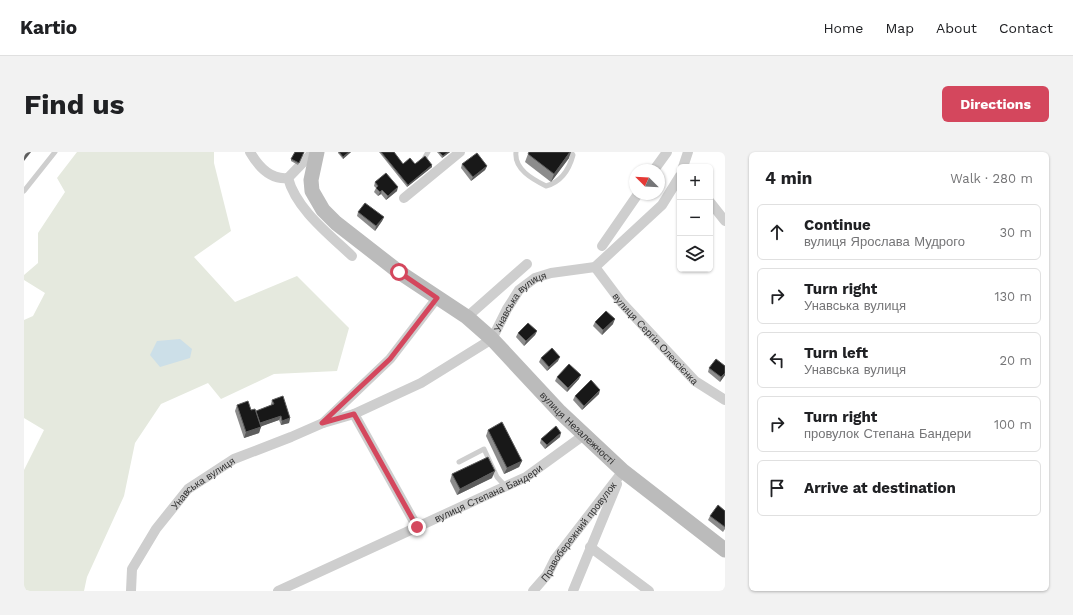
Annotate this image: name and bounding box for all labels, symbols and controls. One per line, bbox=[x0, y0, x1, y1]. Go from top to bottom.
text: Kartio bbox=[20, 16, 77, 39]
text: Home bbox=[823, 20, 863, 36]
text: Map bbox=[885, 20, 914, 36]
text: About bbox=[936, 20, 977, 36]
text: Contact bbox=[999, 20, 1053, 36]
button: Directions bbox=[942, 86, 1049, 122]
text: Find us bbox=[24, 88, 124, 121]
north arrow bbox=[629, 164, 665, 200]
map controls bbox=[677, 164, 713, 272]
button: + bbox=[677, 164, 713, 200]
text: 4 min bbox=[765, 168, 812, 188]
text: Walk · 280 m bbox=[950, 171, 1033, 186]
button: − bbox=[677, 200, 713, 236]
text: Continue bbox=[804, 216, 871, 234]
icon: ahead bbox=[766, 221, 788, 243]
text: 30 m bbox=[1000, 225, 1032, 240]
text: вулиця Ярослава Мудрого bbox=[804, 234, 965, 249]
button: layers bbox=[677, 236, 713, 272]
route start bbox=[390, 263, 408, 281]
street label: Унавська вулиця bbox=[492, 270, 548, 334]
text: Turn right bbox=[804, 280, 877, 298]
icon: right bbox=[766, 285, 788, 307]
text: 130 m bbox=[994, 289, 1032, 304]
street label: вулиця Сергія Олексієнка bbox=[610, 291, 701, 387]
text: Унавська вулиця bbox=[804, 298, 906, 313]
text: Turn left bbox=[804, 344, 868, 362]
icon: left bbox=[766, 349, 788, 371]
text: 20 m bbox=[1000, 353, 1032, 368]
text: Унавська вулиця bbox=[804, 362, 906, 377]
street label: вулиця Незалежності bbox=[538, 389, 617, 467]
text: Turn right bbox=[804, 408, 877, 426]
icon: right bbox=[766, 413, 788, 435]
text: 100 m bbox=[994, 417, 1032, 432]
text: провулок Степана Бандери bbox=[804, 426, 971, 441]
street label: Унавська вулиця bbox=[169, 455, 237, 512]
street label: вулиця Степана Бандери bbox=[433, 462, 544, 524]
icon: arrive bbox=[766, 477, 788, 499]
street label: Правобережний провулок bbox=[539, 479, 619, 584]
text: Arrive at destination bbox=[804, 479, 956, 497]
route end bbox=[408, 518, 426, 536]

